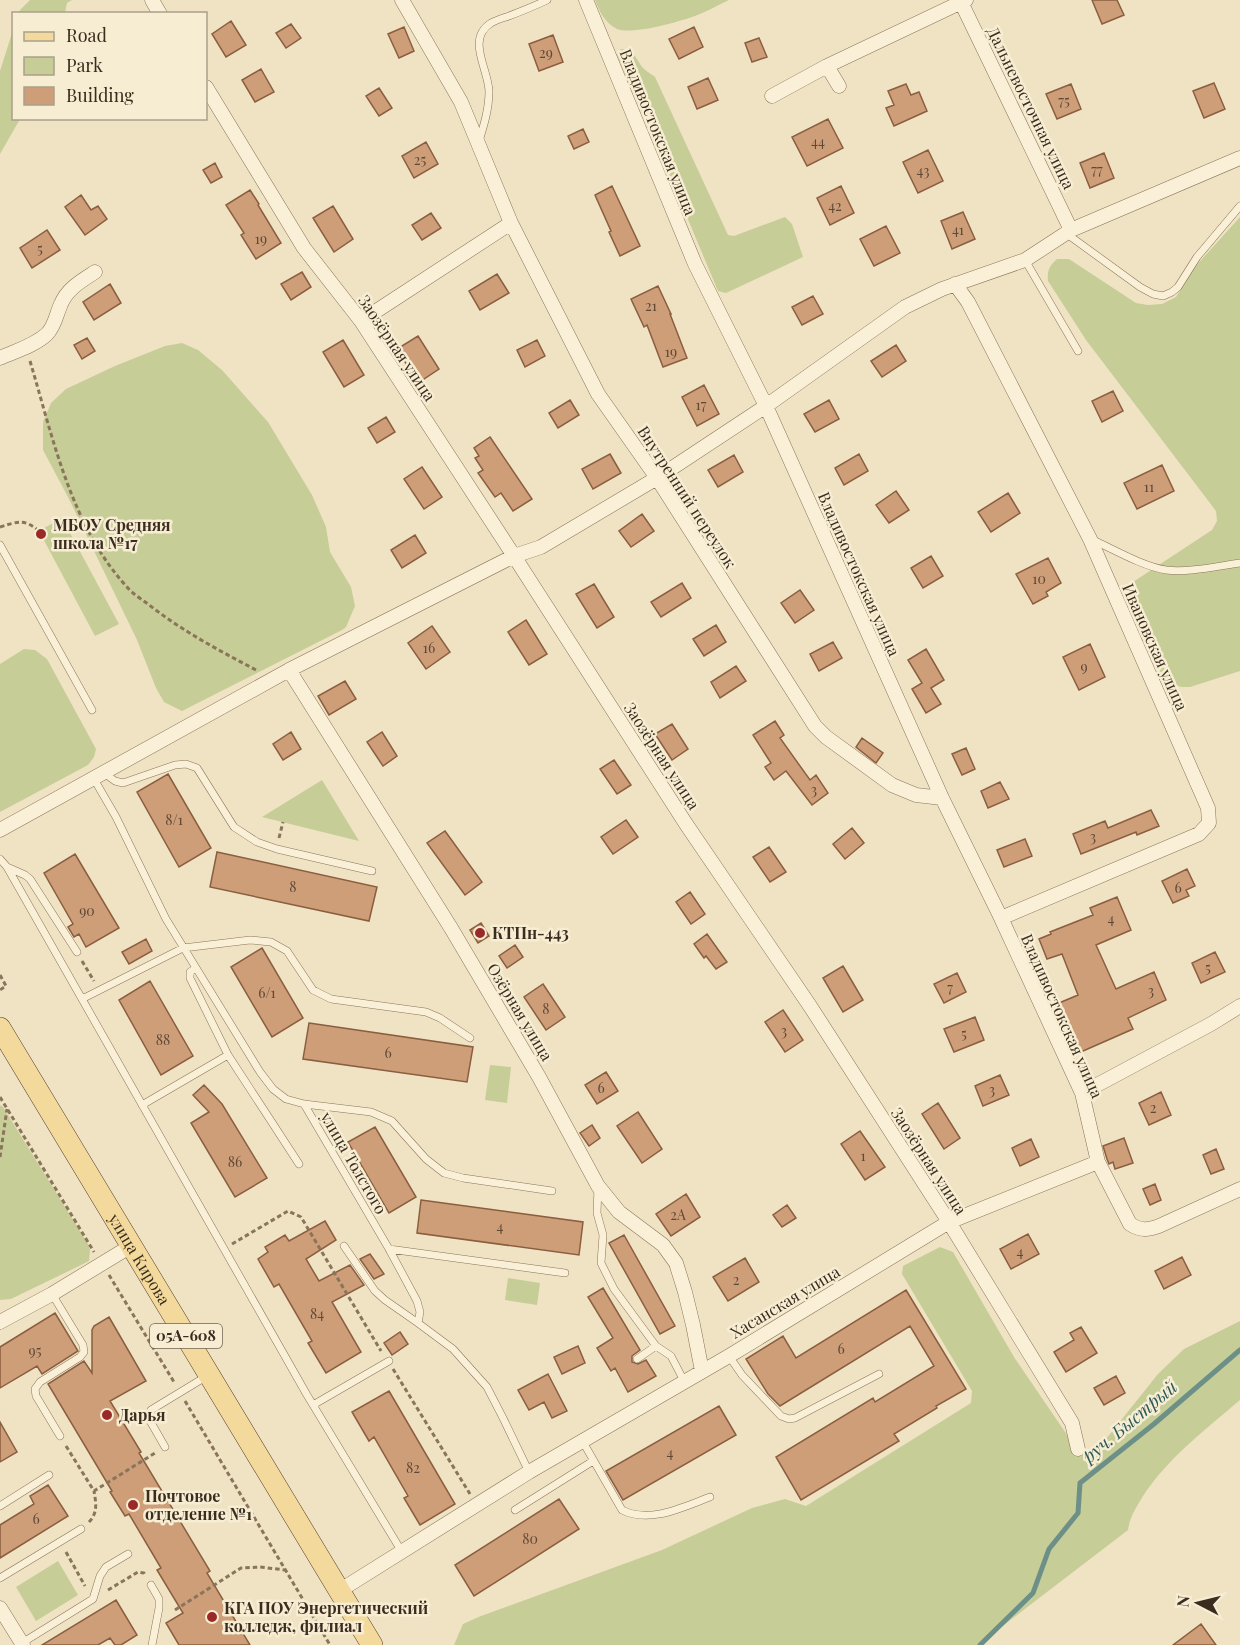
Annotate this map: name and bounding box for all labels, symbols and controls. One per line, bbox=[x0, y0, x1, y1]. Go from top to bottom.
legend bbox=[12, 12, 207, 120]
text: Road bbox=[66, 23, 107, 47]
street label: Дальневосточная улица bbox=[983, 23, 1080, 192]
house number: 29 bbox=[539, 43, 553, 62]
street label: Владивостокская улица bbox=[615, 46, 701, 218]
text: Park bbox=[66, 53, 103, 77]
text: Building bbox=[66, 83, 134, 107]
house number: 75 bbox=[1058, 91, 1070, 110]
house number: 44 bbox=[811, 132, 825, 151]
house number: 25 bbox=[414, 150, 426, 169]
house number: 77 bbox=[1091, 160, 1103, 179]
house number: 43 bbox=[917, 161, 929, 180]
house number: 42 bbox=[828, 196, 842, 215]
house number: 41 bbox=[952, 220, 964, 239]
house number: 19 bbox=[255, 229, 267, 248]
house number: 5 bbox=[37, 239, 43, 258]
street label: Заозёрная улица bbox=[354, 291, 441, 405]
house number: 21 bbox=[645, 296, 657, 315]
house number: 19 bbox=[665, 342, 677, 361]
house number: 17 bbox=[696, 395, 707, 414]
street label: Внутренний переулок bbox=[633, 421, 741, 572]
house number: 11 bbox=[1144, 477, 1154, 496]
street label: Владивостокская улица bbox=[814, 488, 905, 659]
place label: МБОУ Средняя школа №17 bbox=[53, 514, 171, 553]
marker: МБОУ Средняя школа №17 bbox=[34, 527, 48, 541]
house number: 10 bbox=[1032, 569, 1046, 588]
street label: Ивановская улица bbox=[1118, 580, 1193, 714]
house number: 16 bbox=[423, 638, 435, 657]
house number: 9 bbox=[1080, 657, 1088, 676]
street label: Заозёрная улица bbox=[620, 698, 705, 813]
house number: 3 bbox=[811, 780, 817, 799]
house number: 8/1 bbox=[165, 810, 183, 829]
house number: 3 bbox=[1090, 827, 1096, 846]
house number: 8 bbox=[289, 877, 297, 896]
house number: 6 bbox=[1174, 878, 1182, 897]
house number: 90 bbox=[79, 901, 95, 920]
house number: 4 bbox=[1108, 909, 1115, 928]
place label: КТПн-443 bbox=[492, 922, 569, 943]
marker: КТПн-443 bbox=[473, 926, 487, 940]
street label: Владивостокская улица bbox=[1017, 930, 1108, 1101]
house number: 5 bbox=[1205, 958, 1211, 977]
street label: Озёрная улица bbox=[483, 959, 558, 1064]
house number: 7 bbox=[947, 978, 953, 997]
house number: 3 bbox=[1148, 981, 1154, 1000]
house number: 6/1 bbox=[258, 983, 276, 1002]
house number: 8 bbox=[542, 999, 550, 1018]
house number: 3 bbox=[781, 1021, 787, 1040]
house number: 5 bbox=[961, 1024, 967, 1043]
house number: 88 bbox=[156, 1030, 170, 1049]
house number: 6 bbox=[384, 1043, 392, 1062]
house number: 6 bbox=[597, 1078, 605, 1097]
house number: 3 bbox=[989, 1080, 995, 1099]
house number: 2 bbox=[1150, 1098, 1157, 1117]
street label: Заозёрная улица bbox=[887, 1103, 972, 1218]
street label: улица Толстого bbox=[316, 1107, 392, 1218]
house number: 1 bbox=[860, 1146, 866, 1165]
house number: 86 bbox=[228, 1152, 242, 1171]
house number: 2А bbox=[670, 1205, 686, 1224]
street label: улица Кирова bbox=[104, 1209, 175, 1308]
house number: 4 bbox=[497, 1217, 504, 1236]
house number: 4 bbox=[1017, 1242, 1024, 1261]
street label: Хасанская улица bbox=[726, 1261, 843, 1343]
house number: 2 bbox=[733, 1270, 740, 1289]
house number: 84 bbox=[310, 1304, 324, 1323]
road number: 05А-608 bbox=[150, 1324, 222, 1348]
house number: 6 bbox=[837, 1339, 845, 1358]
house number: 95 bbox=[29, 1341, 42, 1360]
water label: руч. Быстрый bbox=[1075, 1374, 1182, 1469]
place label: Дарья bbox=[119, 1404, 165, 1425]
marker: Дарья bbox=[100, 1408, 114, 1422]
house number: 4 bbox=[667, 1443, 674, 1462]
house number: 82 bbox=[406, 1458, 420, 1477]
place label: Почтовое отделение №1 bbox=[145, 1485, 252, 1524]
marker: Почтовое отделение №1 bbox=[126, 1498, 140, 1512]
house number: 6 bbox=[32, 1509, 40, 1528]
house number: 80 bbox=[522, 1529, 538, 1548]
north arrow bbox=[1168, 1573, 1228, 1633]
text: N bbox=[1171, 1594, 1194, 1608]
place label: КГА ПОУ Энергетический колледж, филиал bbox=[224, 1597, 429, 1636]
marker: КГА ПОУ Энергетический колледж, филиал bbox=[205, 1610, 219, 1624]

